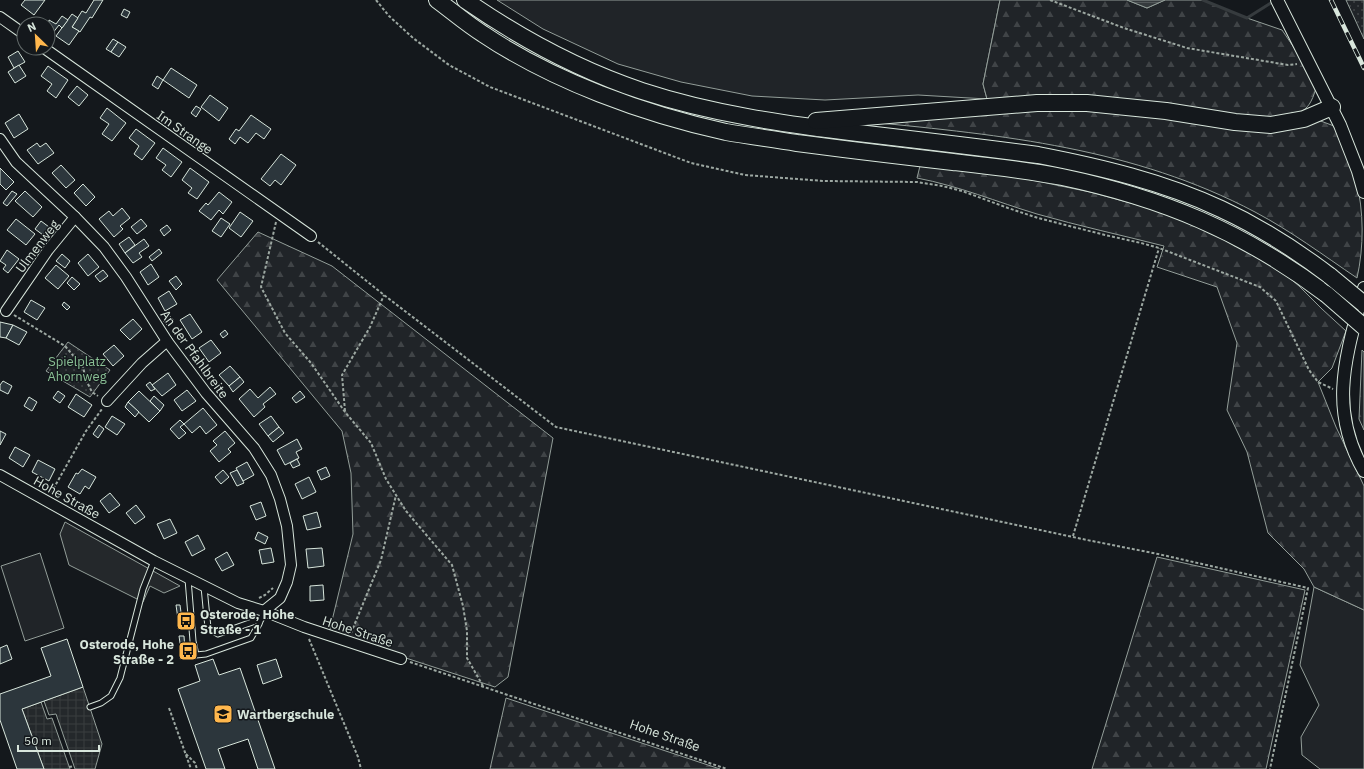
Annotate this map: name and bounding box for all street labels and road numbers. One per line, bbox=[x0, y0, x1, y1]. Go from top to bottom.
street label: Im Strange bbox=[153, 107, 216, 158]
street label: Ulmenweg bbox=[12, 216, 63, 276]
street label: An der Pfahlbreite bbox=[157, 307, 232, 402]
street label: Hohe Straße bbox=[31, 472, 103, 523]
street label: Hohe Straße bbox=[320, 612, 395, 651]
street label: Hohe Straße bbox=[627, 716, 702, 755]

